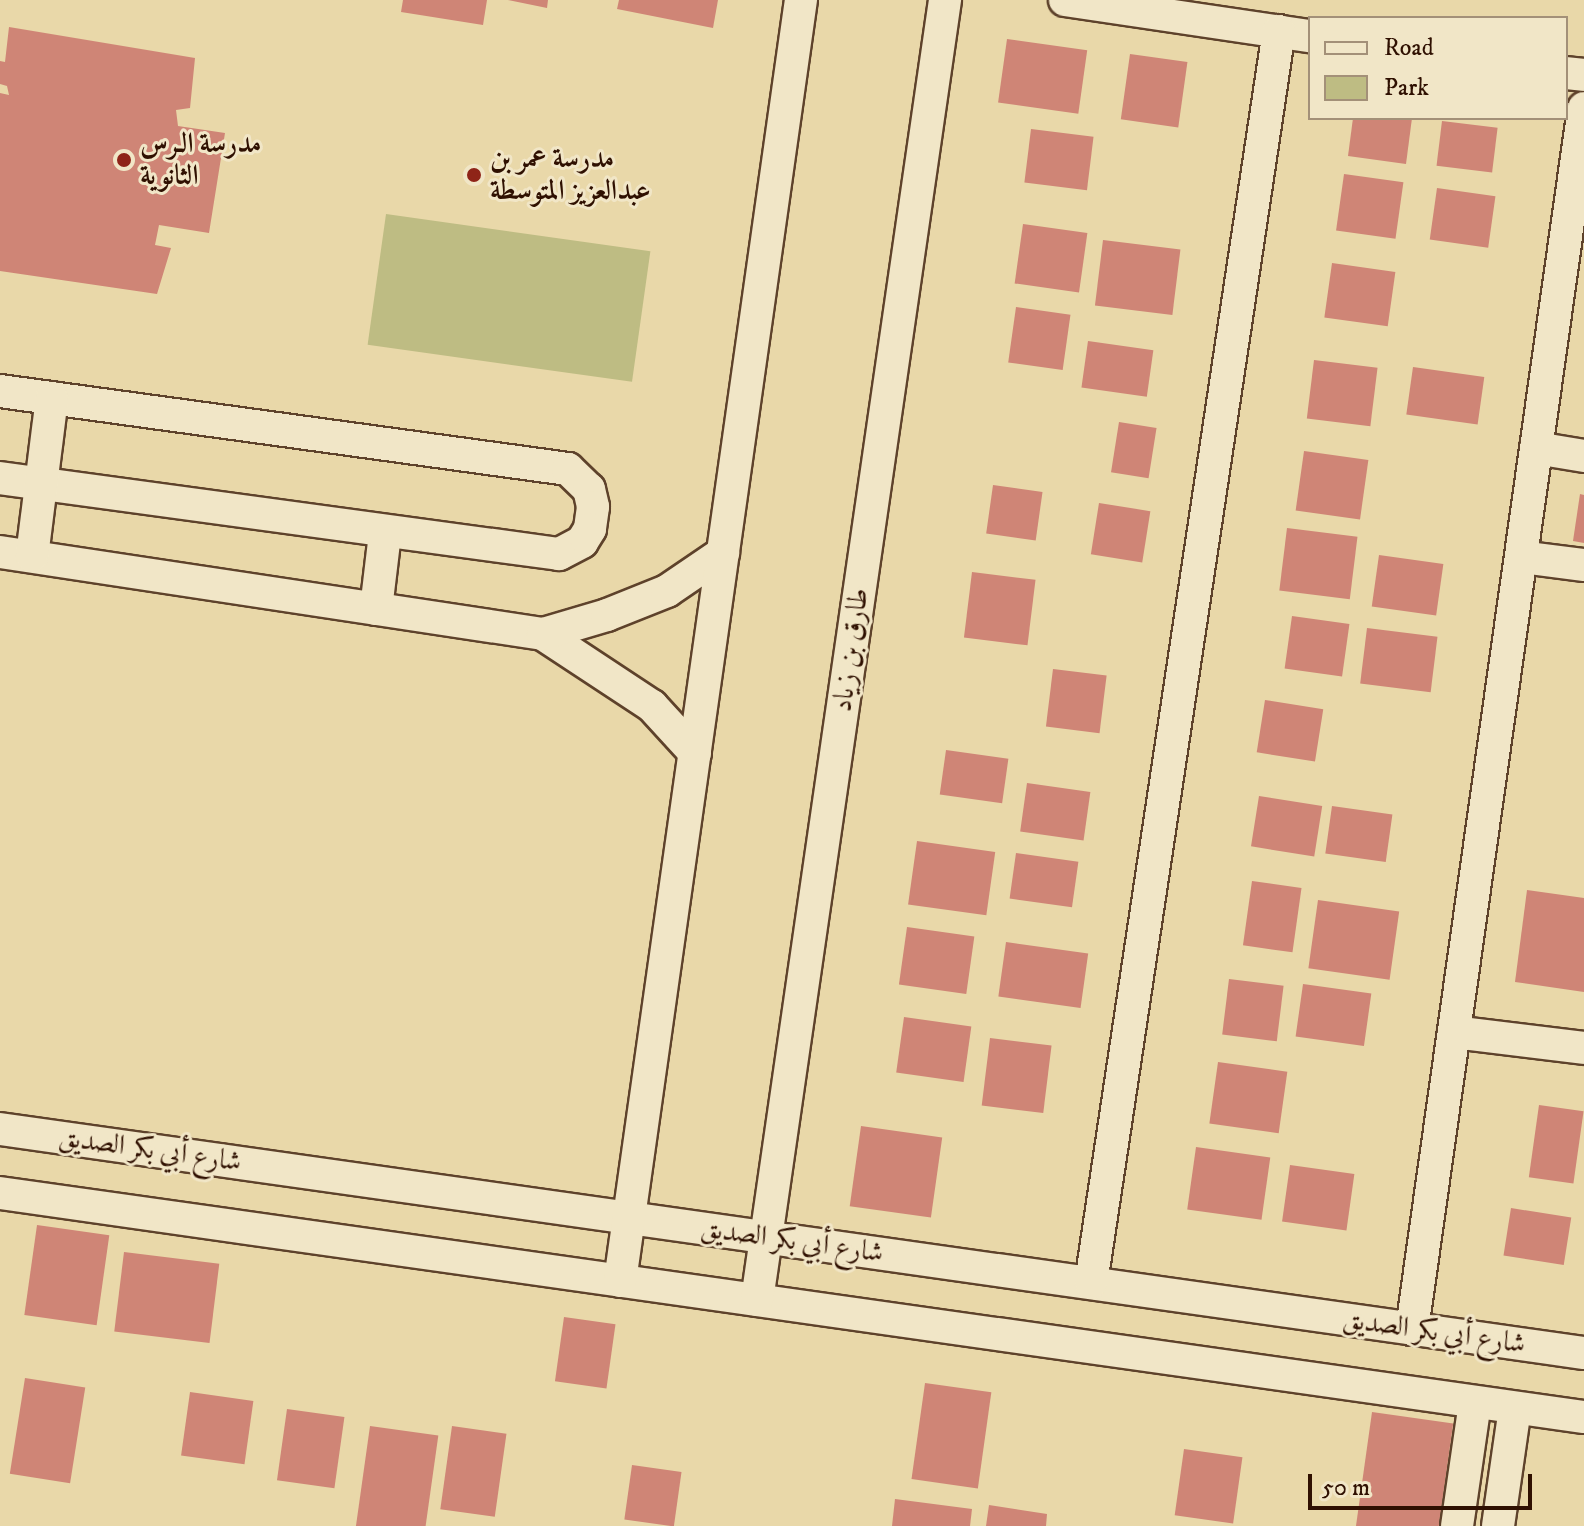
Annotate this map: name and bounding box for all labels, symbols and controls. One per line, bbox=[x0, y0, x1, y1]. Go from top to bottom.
legend bbox=[1308, 16, 1568, 120]
text: Road bbox=[1384, 33, 1434, 63]
text: Park bbox=[1384, 73, 1429, 103]
place label: مدرسة الـرس الثانوية bbox=[140, 127, 261, 193]
place label: مدرسة عمر بن عبدالعزيز المتوسطة bbox=[490, 142, 651, 208]
marker: مدرسة الـرس الثانوية bbox=[115, 151, 133, 169]
marker: مدرسة عمر بن عبدالعزيز المتوسطة bbox=[465, 166, 483, 184]
street label: طارق بن زياد bbox=[826, 586, 876, 714]
street label: شارع أبي بكر الصديق bbox=[56, 1121, 244, 1179]
street label: شارع أبي بكر الصديق bbox=[698, 1212, 886, 1270]
street label: شارع أبي بكر الصديق bbox=[1340, 1303, 1528, 1361]
scale bar bbox=[1312, 1458, 1536, 1508]
text: 50 m bbox=[1322, 1473, 1370, 1503]

